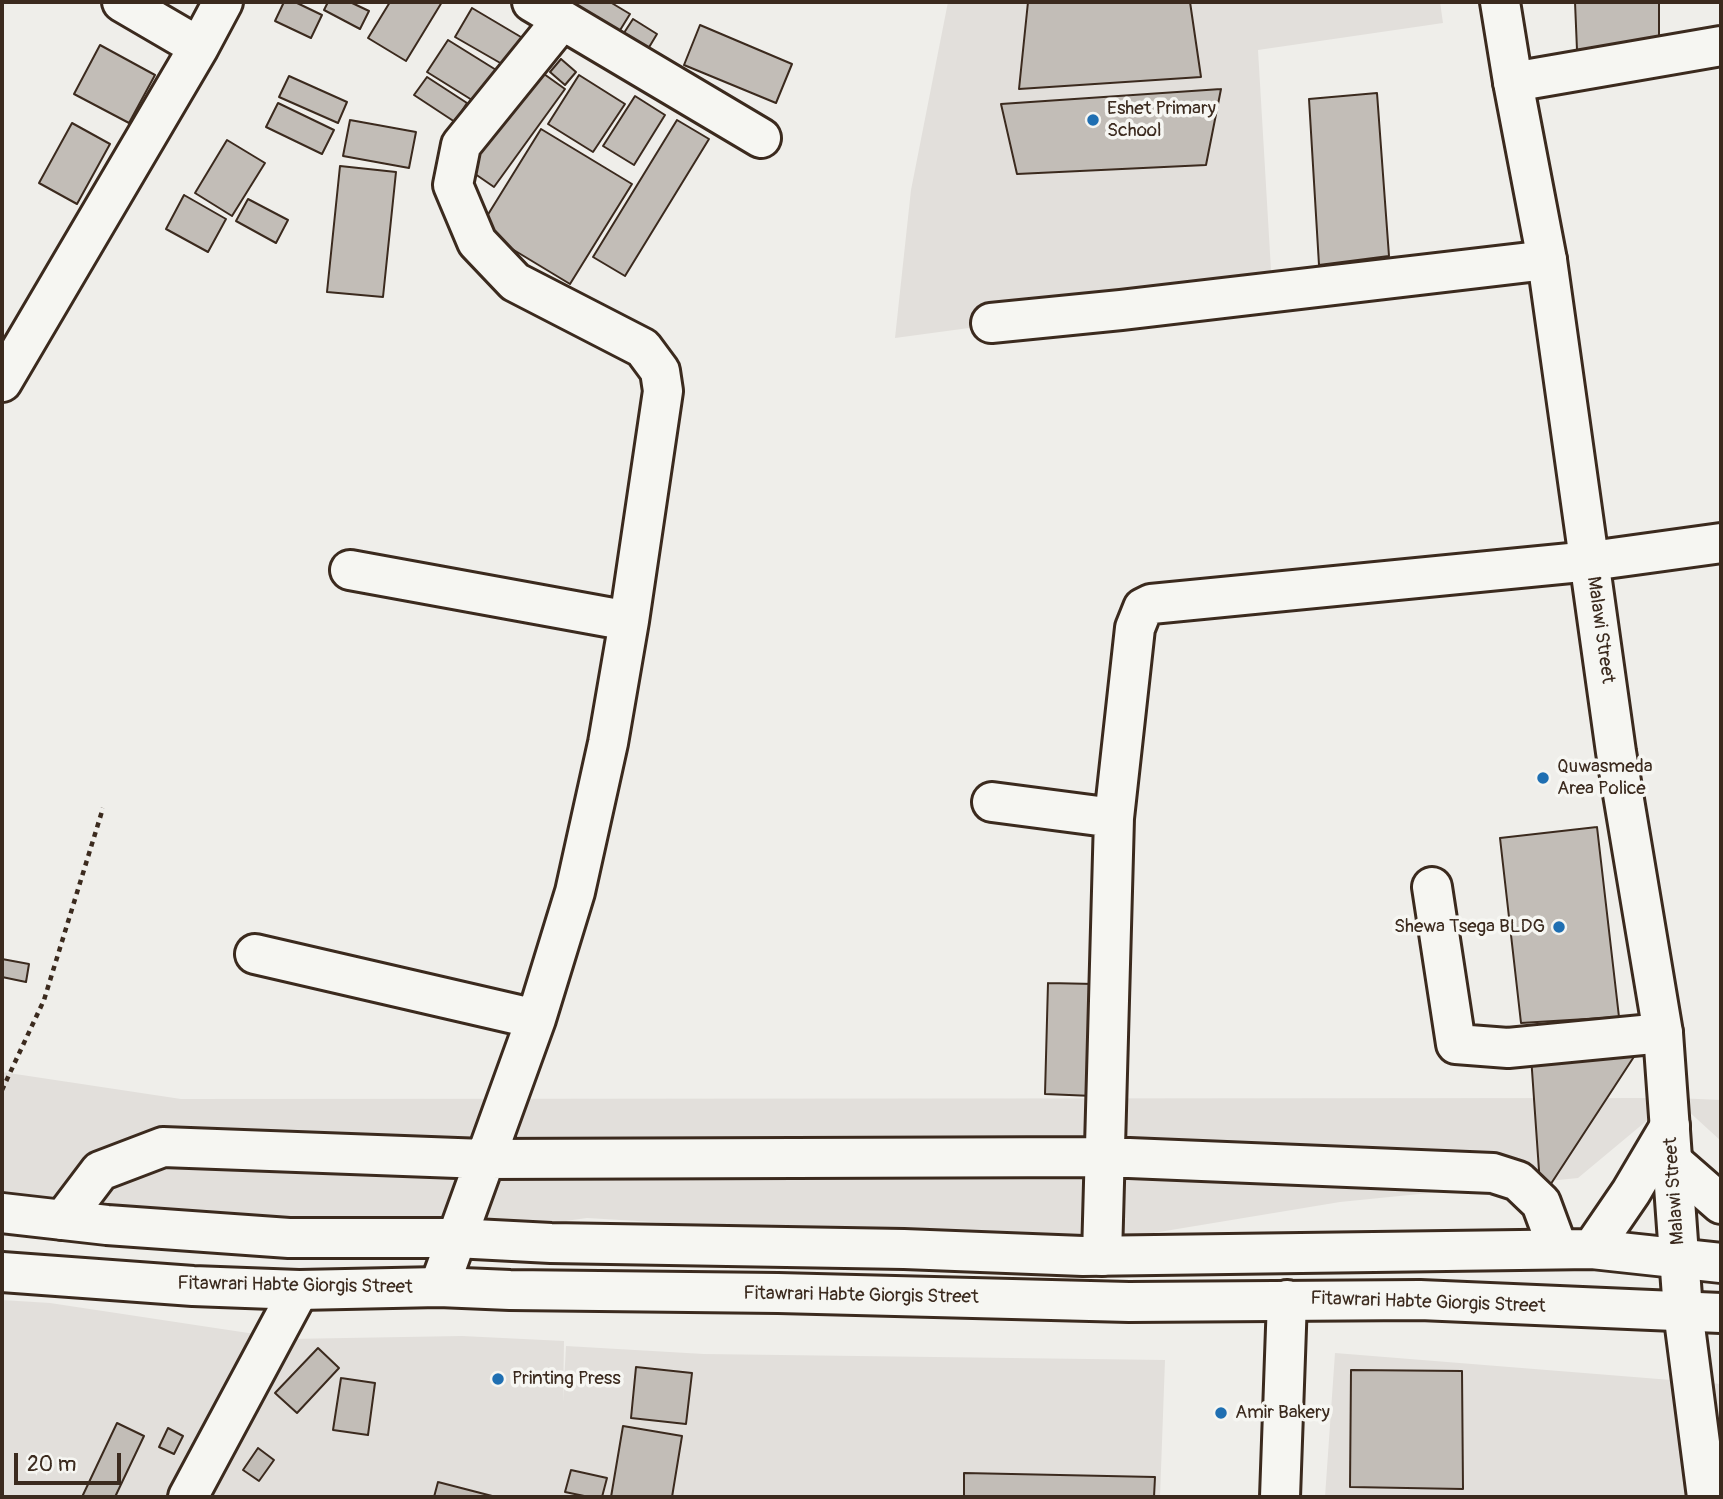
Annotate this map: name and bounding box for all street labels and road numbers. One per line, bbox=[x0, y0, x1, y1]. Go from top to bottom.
street label: Malawi Street bbox=[1581, 575, 1619, 685]
street label: Malawi Street bbox=[1660, 1136, 1690, 1246]
street label: Fitawrari Habte Giorgis Street bbox=[177, 1273, 413, 1299]
street label: Fitawrari Habte Giorgis Street bbox=[743, 1283, 979, 1309]
street label: Fitawrari Habte Giorgis Street bbox=[1310, 1287, 1546, 1319]

